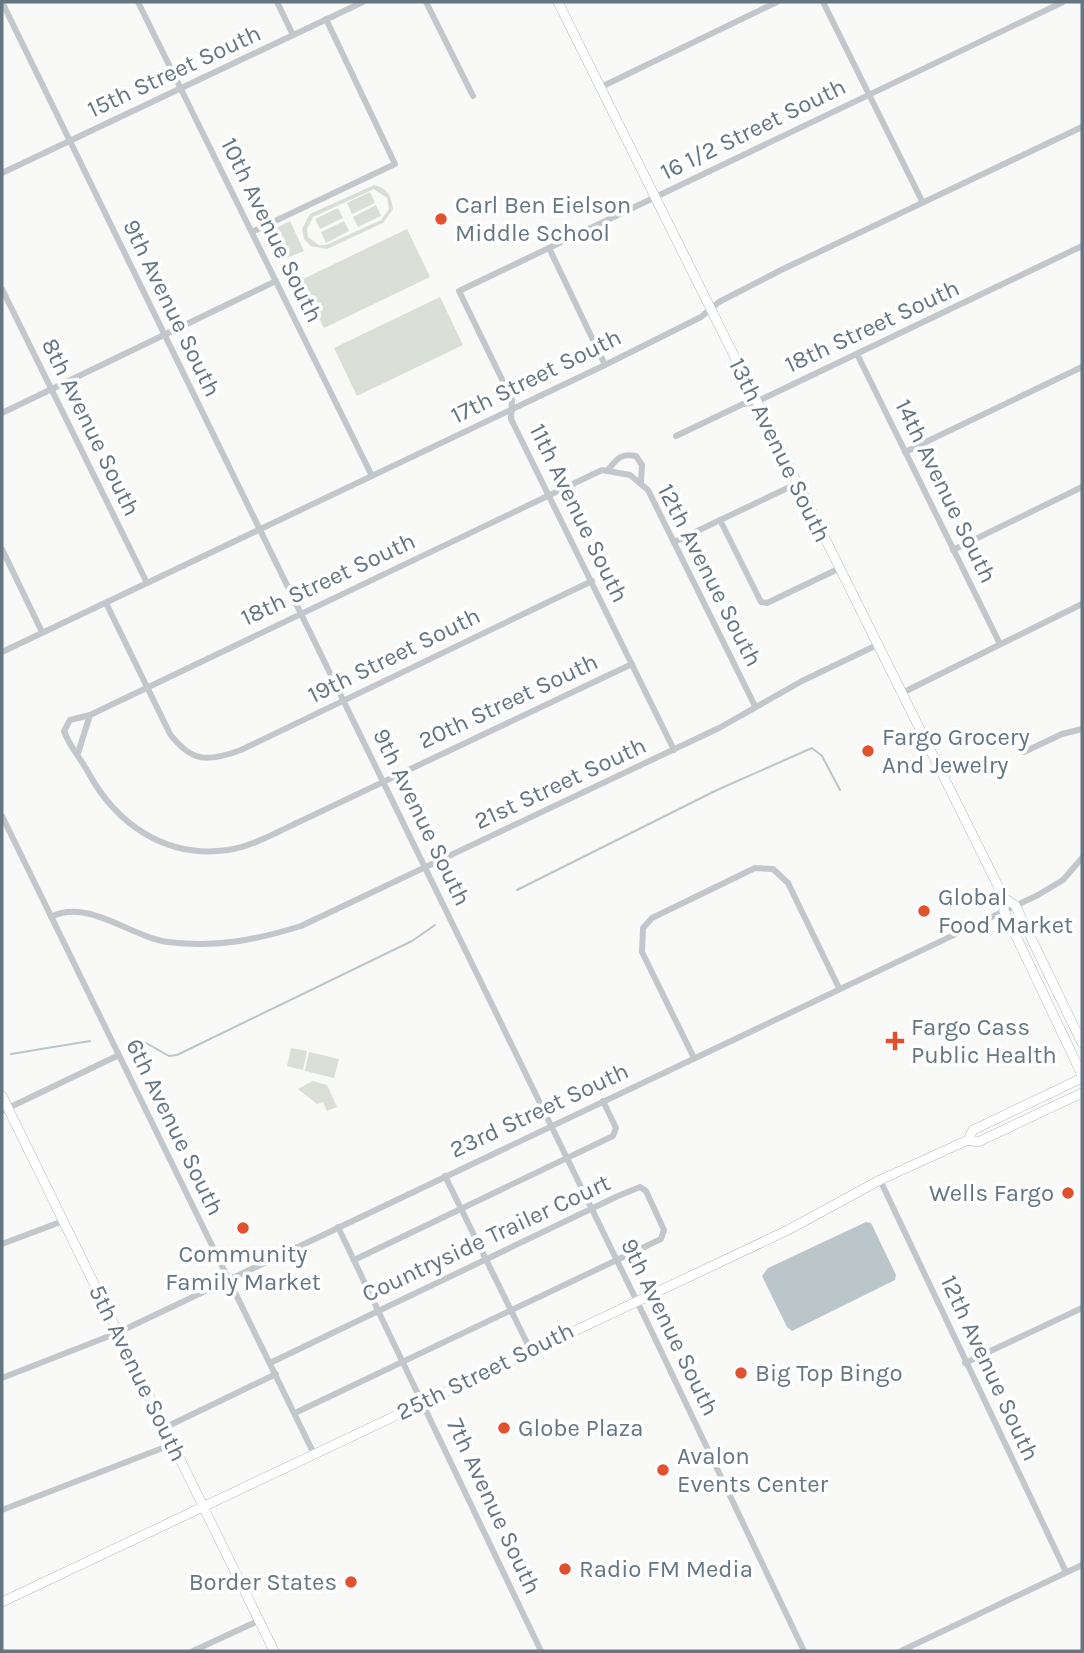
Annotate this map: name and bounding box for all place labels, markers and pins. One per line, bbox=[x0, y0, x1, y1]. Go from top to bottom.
place label: Carl Ben Eielson Middle School bbox=[455, 191, 631, 247]
marker: Carl Ben Eielson Middle School bbox=[433, 211, 449, 227]
place label: Fargo Grocery And Jewelry bbox=[882, 723, 1030, 779]
marker: Fargo Grocery And Jewelry bbox=[860, 743, 876, 759]
place label: Global Food Market bbox=[938, 883, 1073, 939]
marker: Global Food Market bbox=[916, 903, 932, 919]
place label: Fargo Cass Public Health bbox=[911, 1013, 1057, 1069]
marker: Fargo Cass Public Health bbox=[885, 1031, 905, 1051]
place label: Wells Fargo bbox=[929, 1179, 1054, 1207]
marker: Wells Fargo bbox=[1060, 1185, 1076, 1201]
marker: Community Family Market bbox=[235, 1220, 251, 1236]
place label: Community Family Market bbox=[165, 1240, 321, 1296]
place label: Big Top Bingo bbox=[755, 1359, 903, 1387]
marker: Big Top Bingo bbox=[733, 1365, 749, 1381]
place label: Globe Plaza bbox=[518, 1414, 643, 1442]
marker: Globe Plaza bbox=[496, 1420, 512, 1436]
place label: Avalon Events Center bbox=[677, 1442, 829, 1498]
marker: Avalon Events Center bbox=[655, 1462, 671, 1478]
place label: Radio FM Media bbox=[579, 1555, 753, 1583]
marker: Radio FM Media bbox=[557, 1561, 573, 1577]
place label: Border States bbox=[189, 1568, 337, 1596]
marker: Border States bbox=[343, 1574, 359, 1590]

